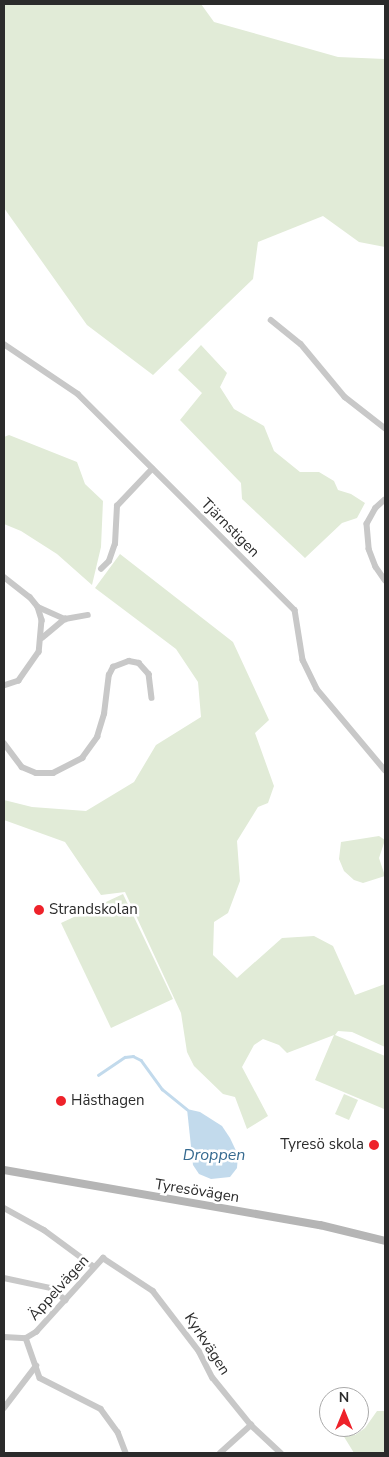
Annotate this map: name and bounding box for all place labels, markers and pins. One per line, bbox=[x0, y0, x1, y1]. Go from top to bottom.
place label: Strandskolan bbox=[49, 901, 138, 919]
marker: Strandskolan bbox=[33, 904, 45, 916]
place label: Hästhagen bbox=[71, 1092, 145, 1110]
marker: Hästhagen bbox=[55, 1095, 67, 1107]
place label: Tyresö skola bbox=[280, 1136, 364, 1154]
marker: Tyresö skola bbox=[368, 1139, 380, 1151]

